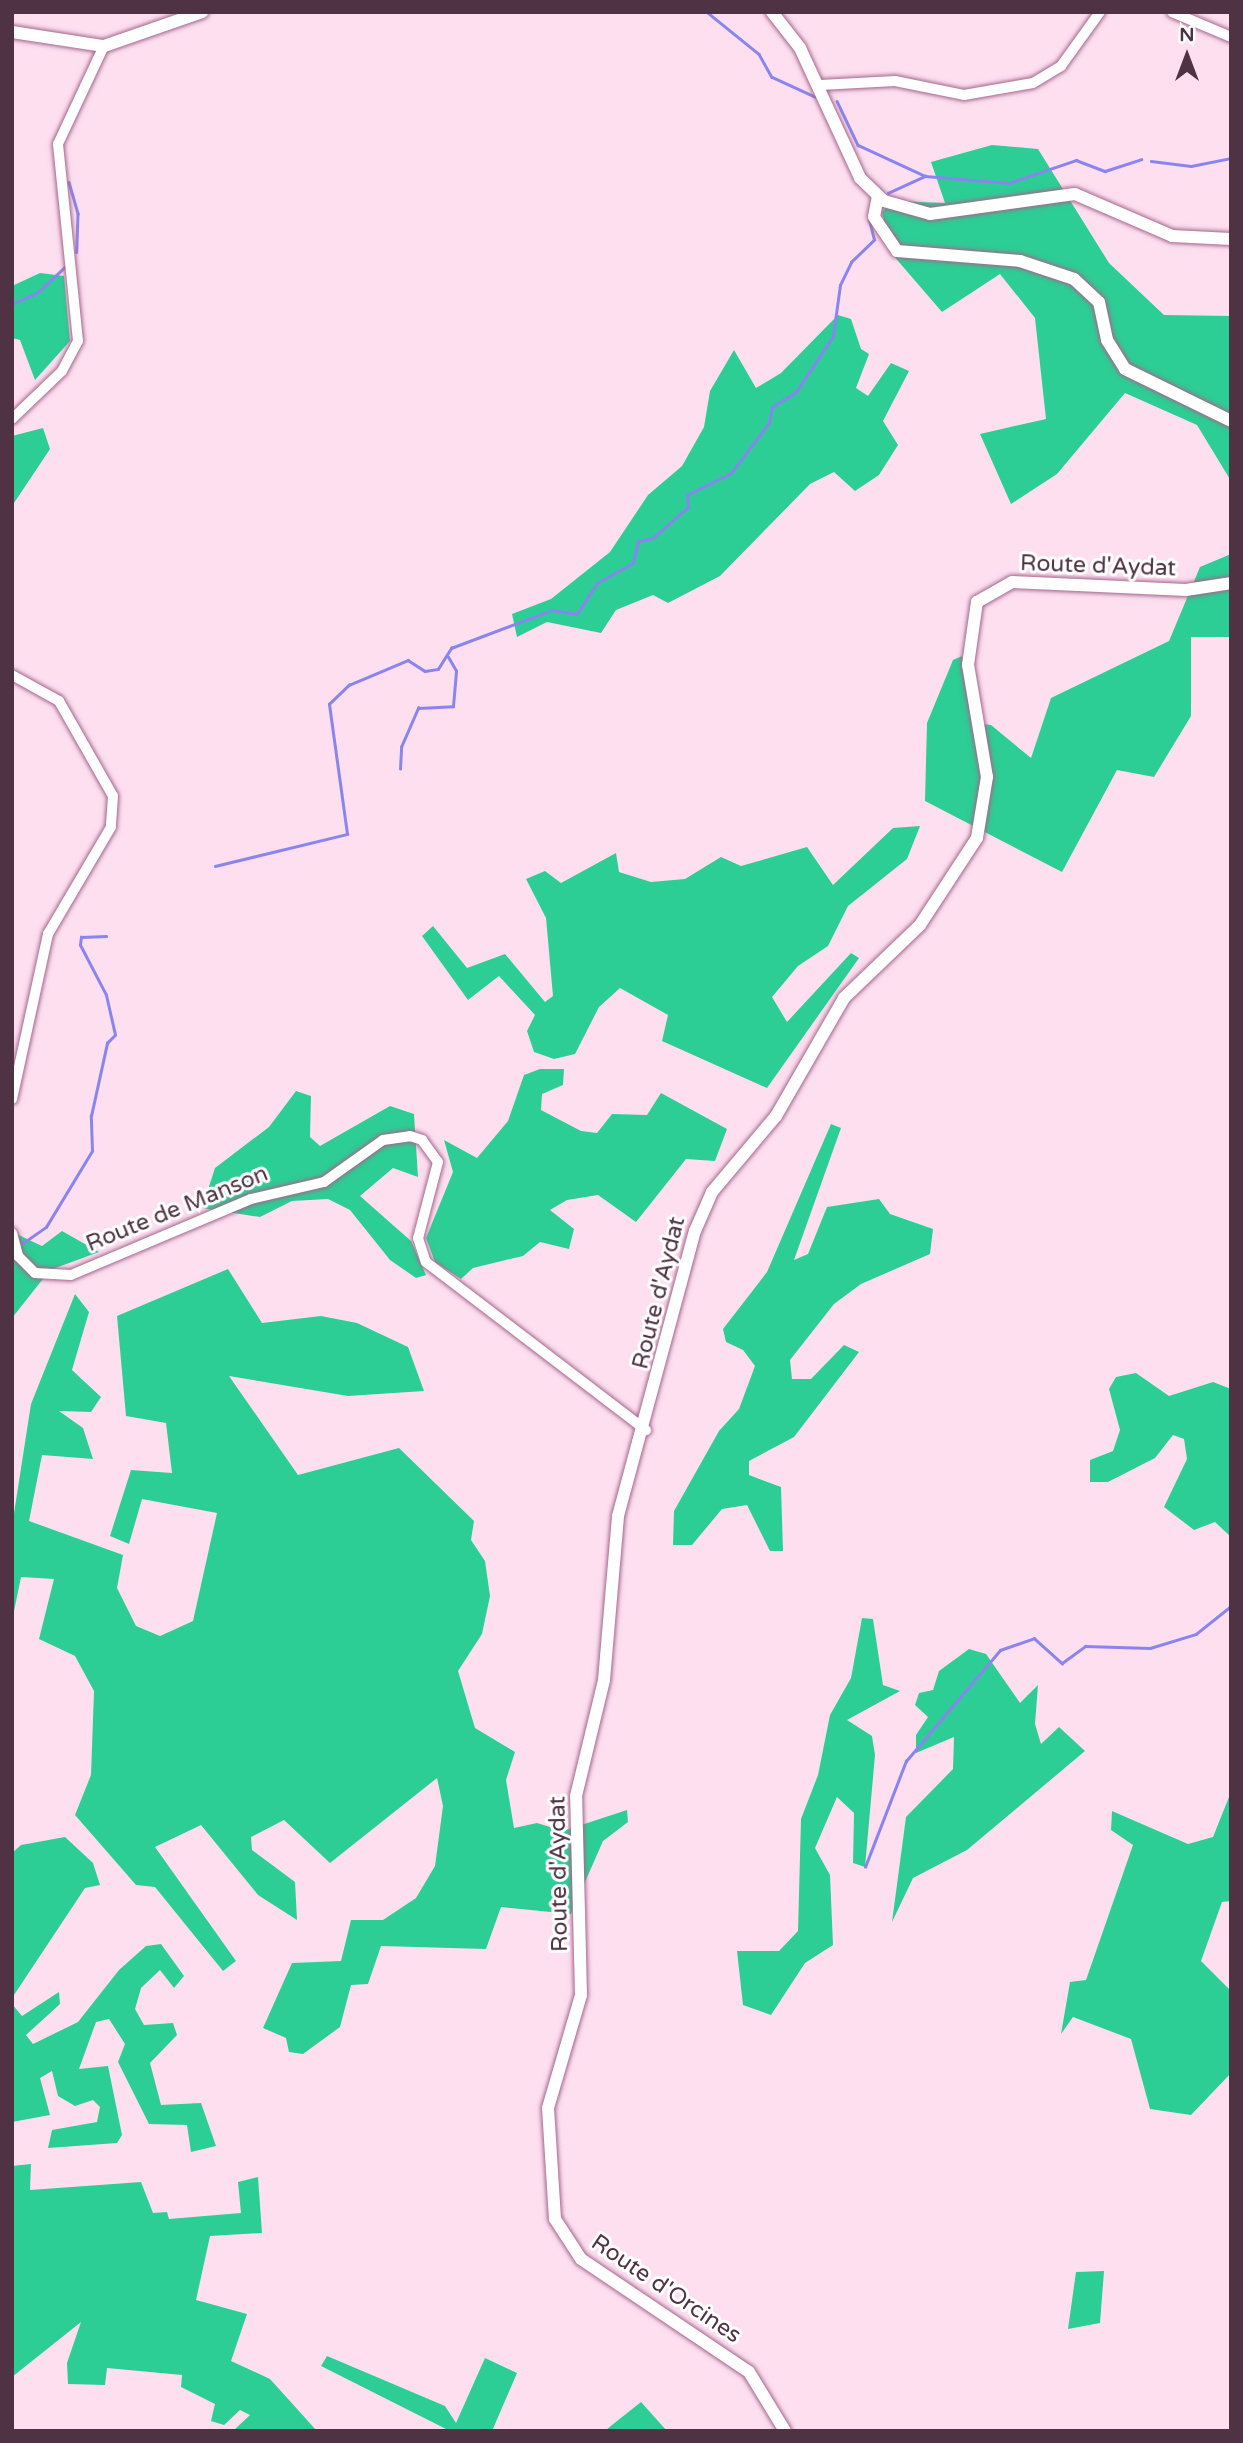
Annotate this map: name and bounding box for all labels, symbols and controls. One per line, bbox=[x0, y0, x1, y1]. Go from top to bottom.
north arrow bbox=[1152, 21, 1222, 91]
text: N bbox=[1179, 24, 1195, 46]
street label: Route d'Aydat bbox=[1020, 549, 1176, 583]
street label: Route de Manson bbox=[82, 1160, 272, 1258]
street label: Route d'Aydat bbox=[627, 1214, 691, 1372]
street label: Route d'Aydat bbox=[544, 1796, 574, 1952]
street label: Route d'Orcines bbox=[586, 2229, 746, 2349]

